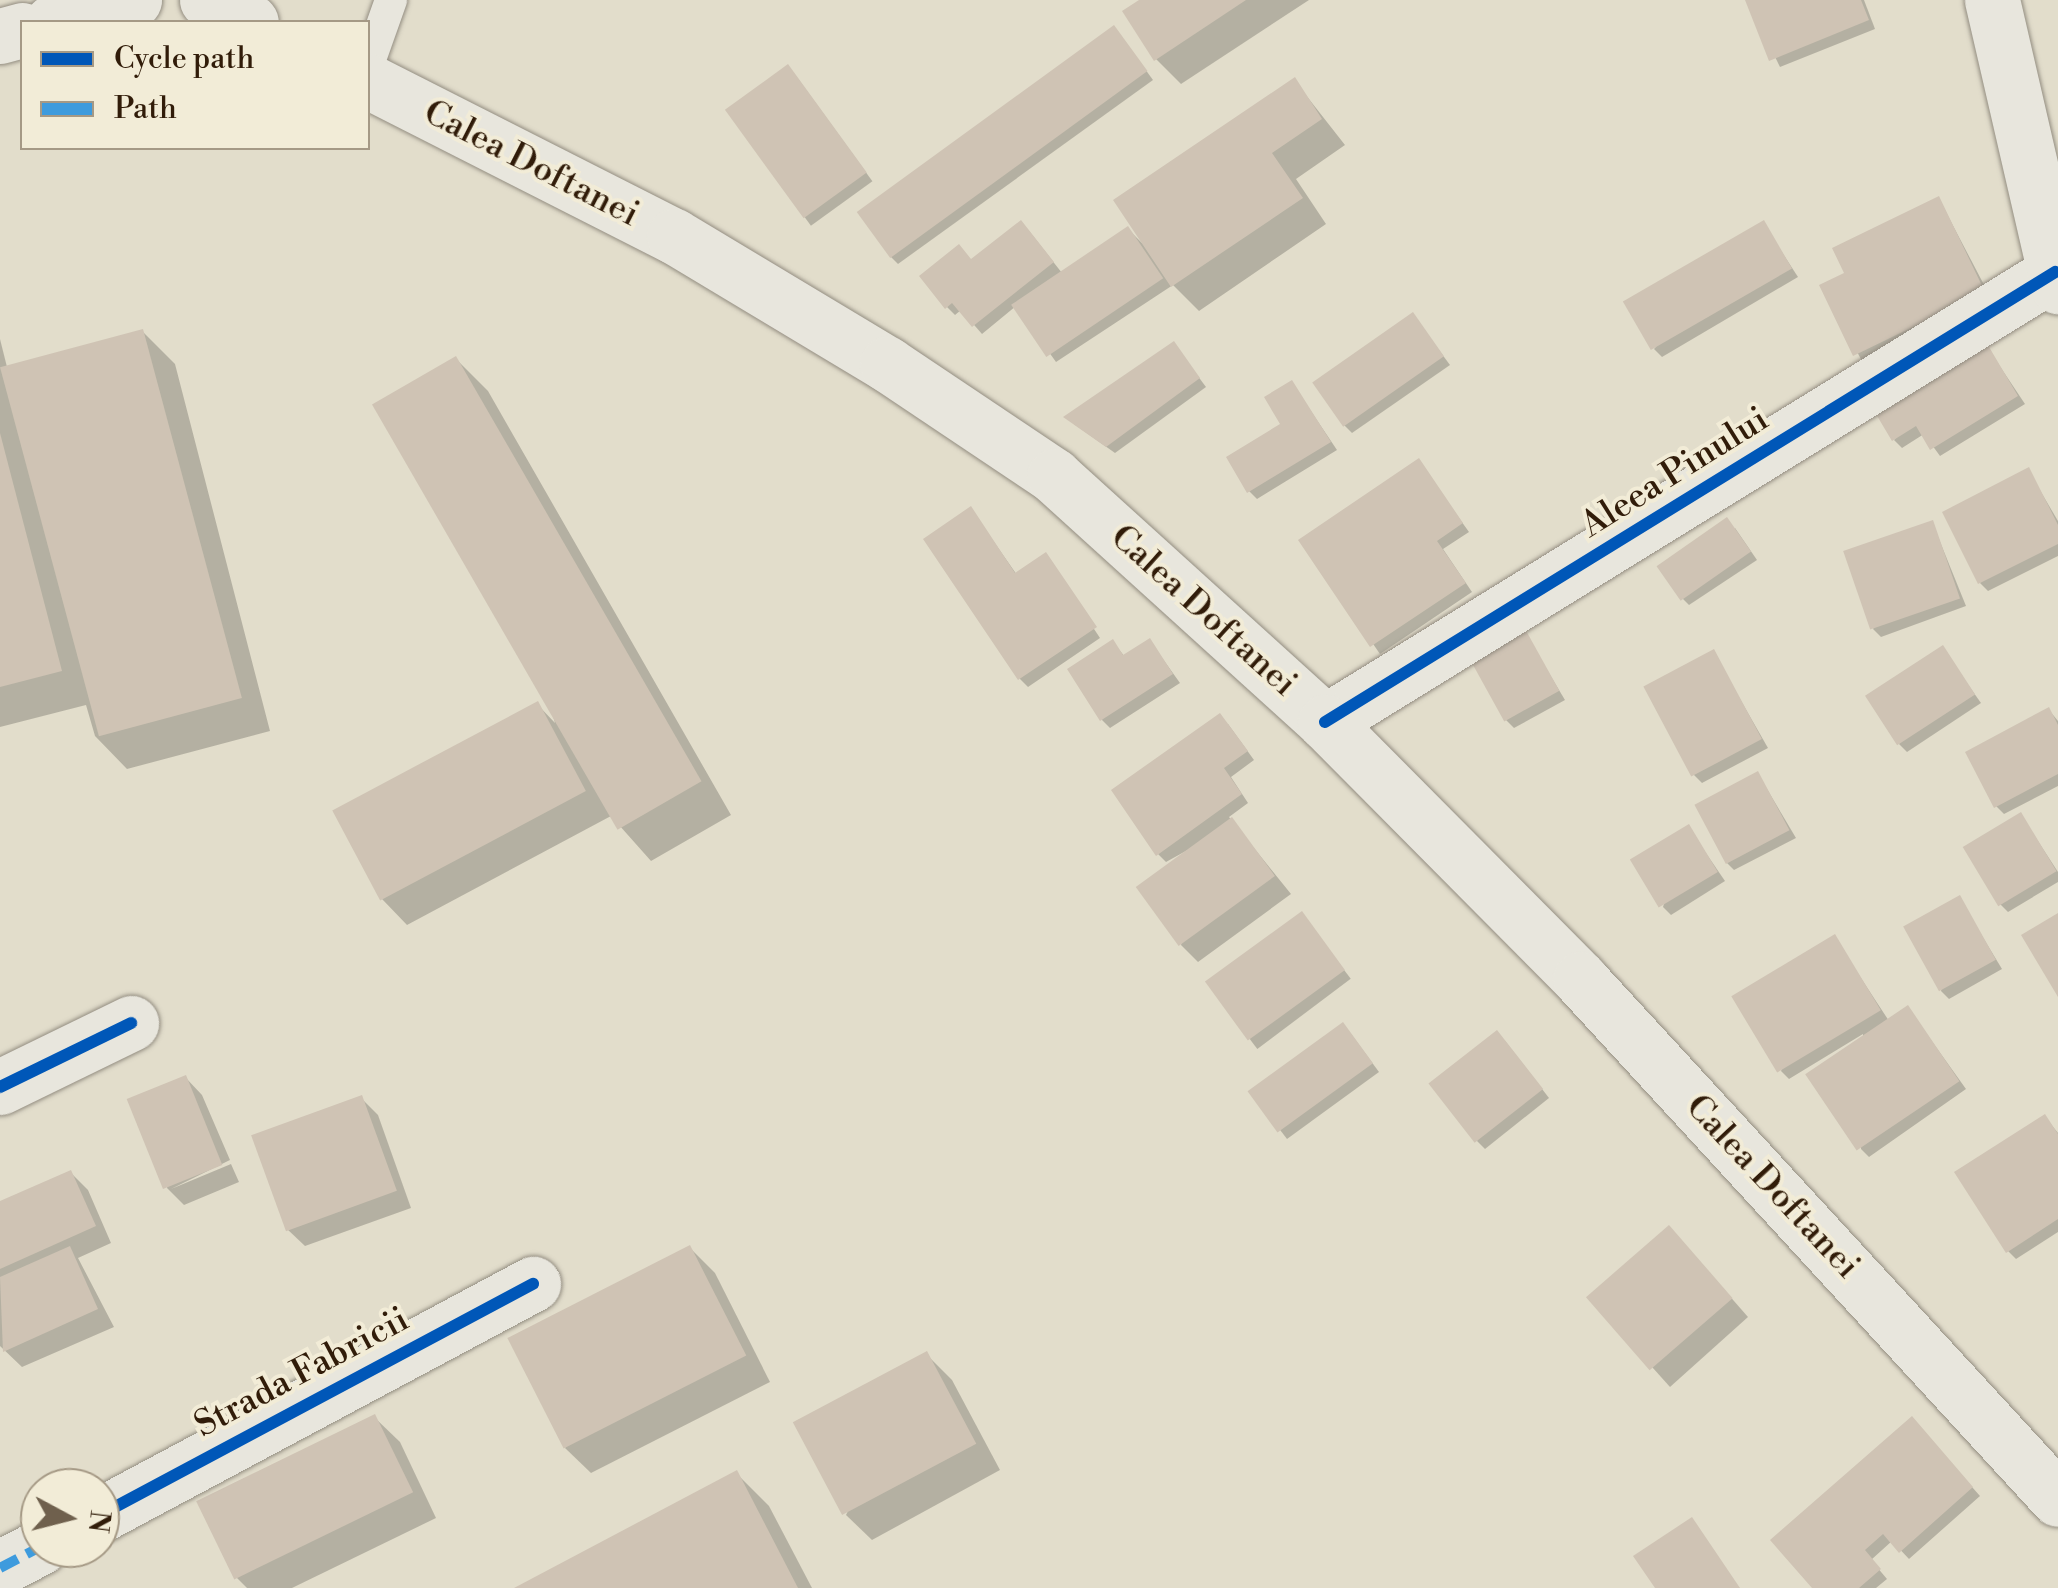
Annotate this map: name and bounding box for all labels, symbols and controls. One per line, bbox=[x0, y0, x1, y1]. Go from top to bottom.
legend bbox=[20, 20, 370, 150]
text: Cycle path bbox=[114, 40, 254, 78]
text: Path bbox=[114, 90, 177, 128]
street label: Calea Doftanei bbox=[416, 92, 646, 236]
street label: Aleea Pinului bbox=[1574, 399, 1776, 547]
street label: Calea Doftanei bbox=[1101, 517, 1305, 705]
street label: Calea Doftanei bbox=[1676, 1086, 1868, 1288]
street label: Strada Fabricii bbox=[188, 1299, 416, 1447]
north arrow bbox=[20, 1468, 120, 1568]
text: N bbox=[80, 1508, 117, 1535]

